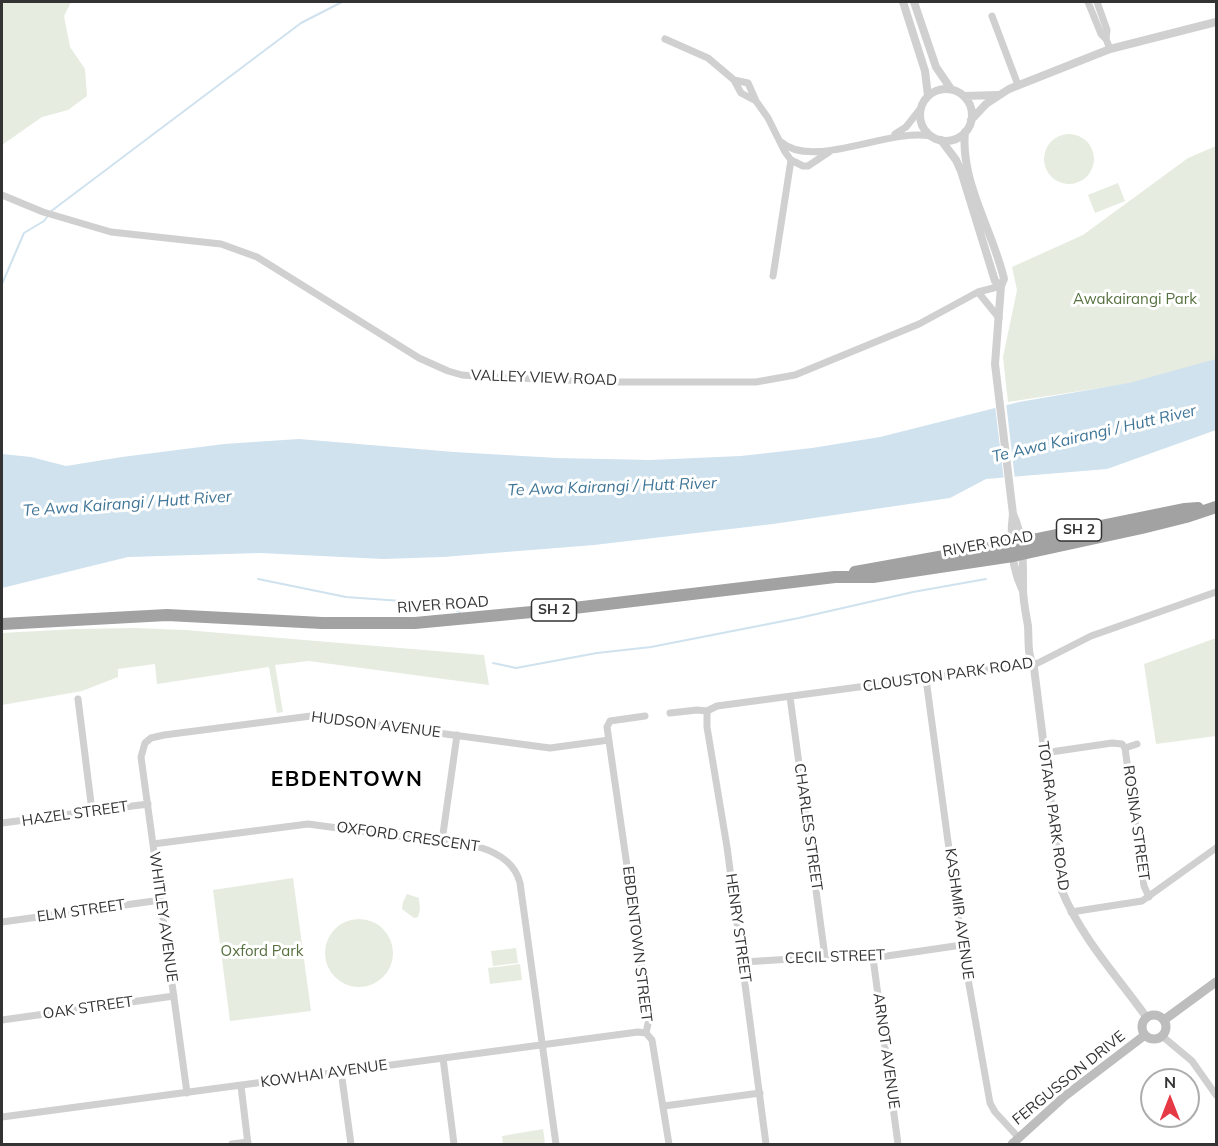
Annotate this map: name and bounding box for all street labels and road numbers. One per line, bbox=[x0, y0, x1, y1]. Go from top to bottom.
street label: VALLEY VIEW ROAD bbox=[471, 366, 617, 390]
road number: SH 2 bbox=[1056, 519, 1102, 541]
street label: RIVER ROAD bbox=[941, 527, 1035, 561]
street label: RIVER ROAD bbox=[397, 593, 489, 617]
road number: SH 2 bbox=[532, 599, 576, 621]
street label: CLOUSTON PARK ROAD bbox=[862, 654, 1034, 696]
street label: HUDSON AVENUE bbox=[310, 708, 442, 742]
street label: TOTARA PARK ROAD bbox=[1034, 740, 1072, 892]
street label: CHARLES STREET bbox=[790, 762, 826, 892]
street label: ROSINA STREET bbox=[1119, 764, 1153, 882]
street label: HAZEL STREET bbox=[21, 798, 129, 830]
street label: OXFORD CRESCENT bbox=[335, 818, 481, 856]
street label: KASHMIR AVENUE bbox=[941, 847, 977, 981]
street label: WHITLEY AVENUE bbox=[145, 851, 181, 983]
street label: EBDENTOWN STREET bbox=[619, 865, 655, 1023]
street label: HENRY STREET bbox=[721, 872, 755, 984]
street label: ELM STREET bbox=[36, 896, 126, 926]
street label: CECIL STREET bbox=[785, 946, 885, 968]
street label: ARNOT AVENUE bbox=[869, 992, 903, 1110]
street label: OAK STREET bbox=[42, 993, 134, 1023]
street label: FERGUSSON DRIVE bbox=[1009, 1027, 1129, 1129]
street label: KOWHAI AVENUE bbox=[259, 1056, 389, 1092]

